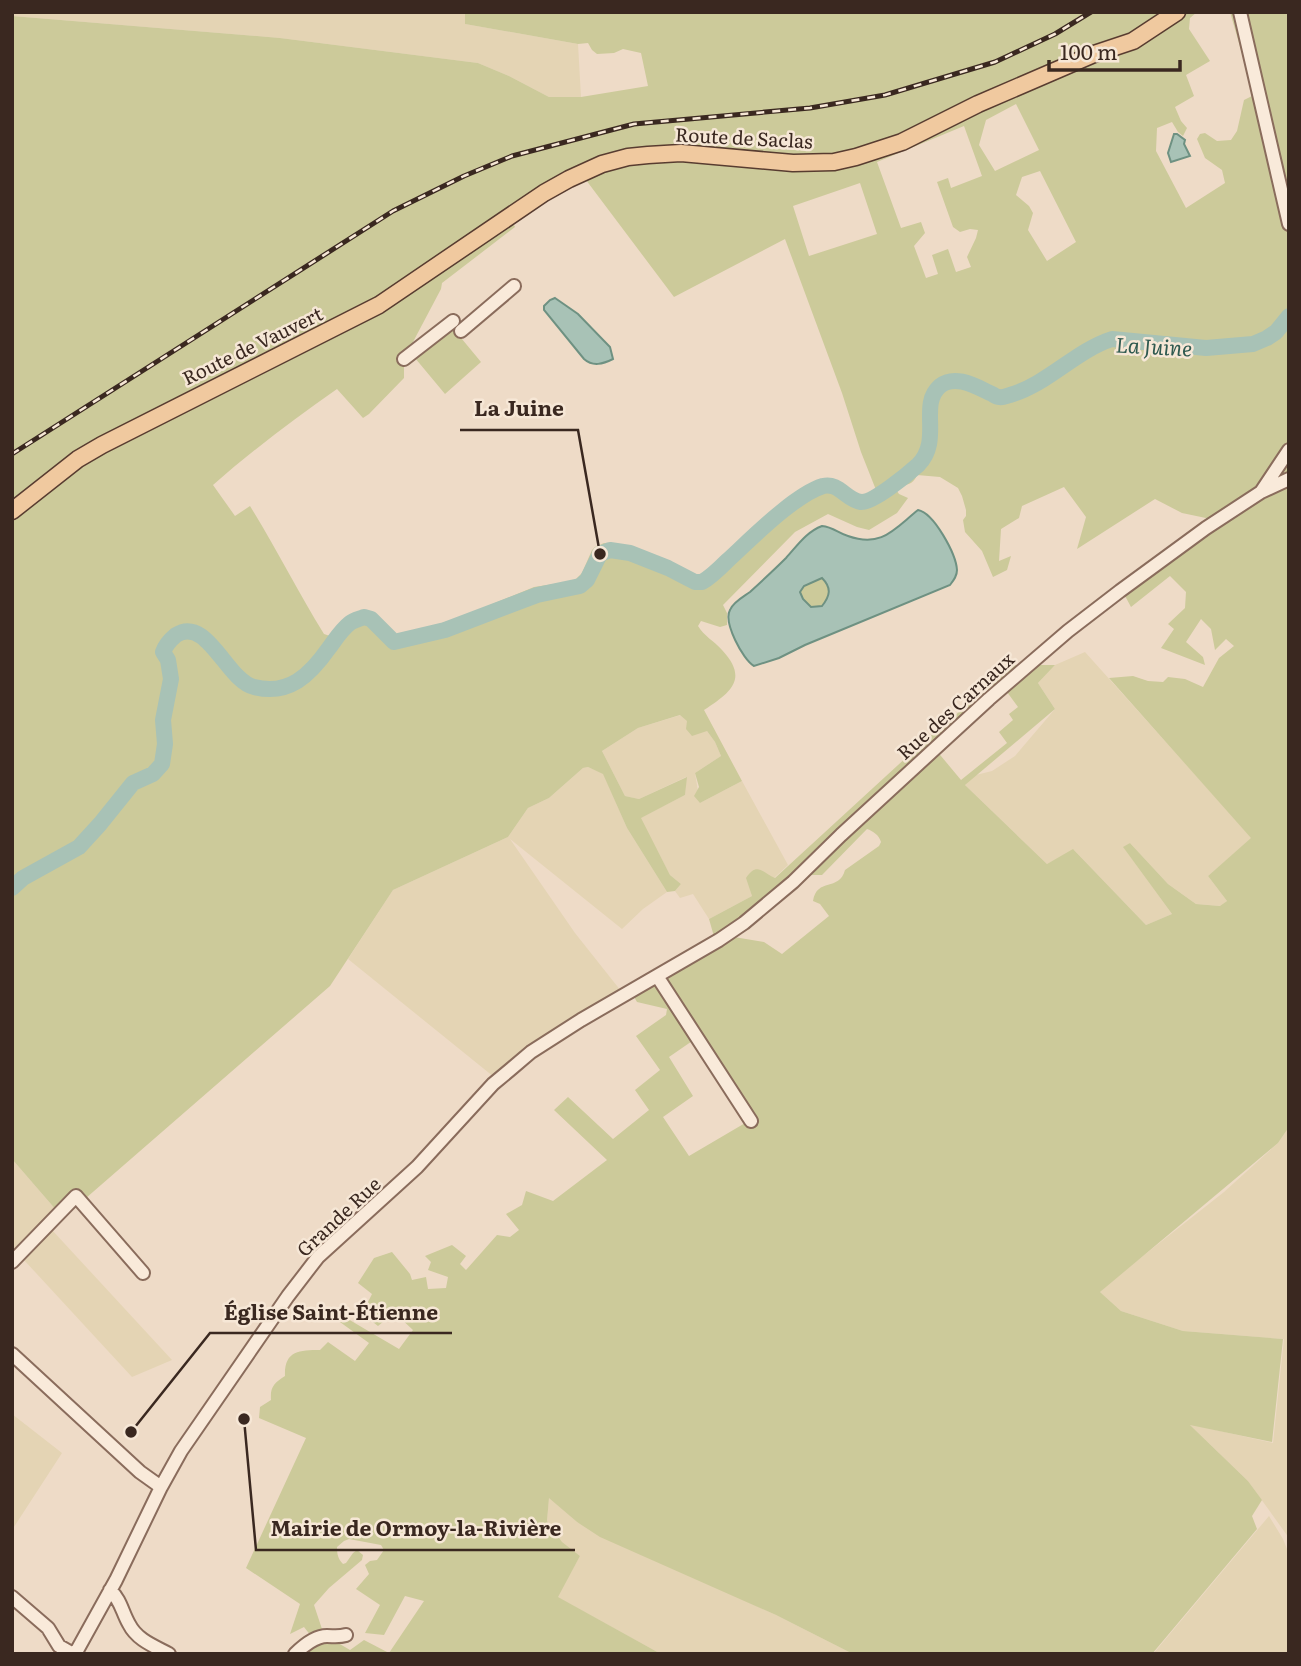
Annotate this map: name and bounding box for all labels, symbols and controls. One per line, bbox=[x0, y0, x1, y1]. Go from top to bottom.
scale bar bbox=[1049, 28, 1180, 72]
text: 100 m bbox=[1060, 35, 1117, 66]
street label: Route de Saclas bbox=[674, 119, 814, 155]
street label: Route de Vauvert bbox=[177, 299, 327, 391]
water label: La Juine bbox=[1115, 328, 1193, 362]
callout: La Juine bbox=[460, 388, 578, 430]
text: La Juine bbox=[474, 391, 564, 422]
street label: Rue des Carnaux bbox=[890, 644, 1020, 765]
street label: Grande Rue bbox=[290, 1170, 386, 1262]
callout: Église Saint-Étienne bbox=[210, 1291, 452, 1333]
text: Église Saint-Étienne bbox=[224, 1295, 438, 1326]
callout: Mairie de Ormoy-la-Rivière bbox=[256, 1508, 575, 1550]
text: Mairie de Ormoy-la-Rivière bbox=[270, 1511, 562, 1542]

